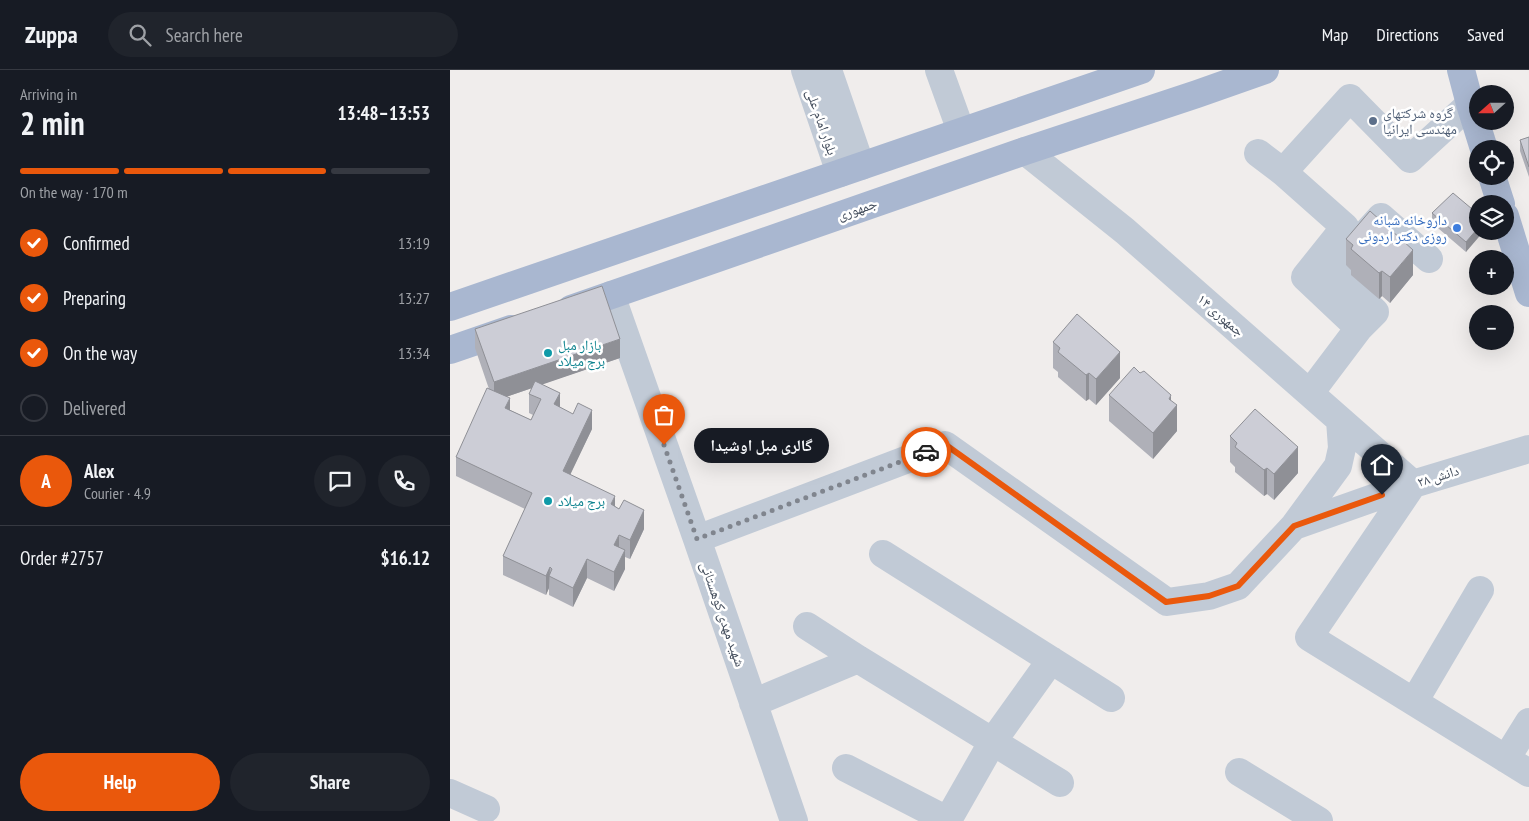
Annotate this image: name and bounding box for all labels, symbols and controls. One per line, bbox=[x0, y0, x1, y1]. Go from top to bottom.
search box bbox=[108, 12, 458, 57]
text: Zuppa bbox=[25, 19, 78, 50]
icon: search bbox=[126, 21, 154, 49]
text: Search here bbox=[166, 23, 243, 47]
text: Map bbox=[1322, 23, 1348, 46]
text: Directions bbox=[1376, 23, 1439, 46]
text: Saved bbox=[1467, 23, 1504, 46]
text: Arriving in bbox=[20, 84, 77, 104]
north arrow bbox=[1469, 85, 1514, 130]
map controls bbox=[1469, 85, 1514, 350]
street label: بلوار امام علی bbox=[801, 87, 842, 158]
text: 13:48–13:53 bbox=[337, 101, 430, 125]
text: 2 min bbox=[20, 102, 85, 144]
place label: گروه شرکتهای مهندسی ایرانیا bbox=[1383, 104, 1457, 138]
marker: گروه شرکتهای مهندسی ایرانیا bbox=[1367, 115, 1379, 127]
button: locate bbox=[1469, 140, 1514, 185]
text: On the way · 170 m bbox=[20, 182, 128, 202]
street label: جمهوری bbox=[835, 194, 879, 224]
button: layers bbox=[1469, 195, 1514, 240]
place label: داروخانه شبانه روزی دکتر اردوئی bbox=[1358, 211, 1447, 245]
marker: داروخانه شبانه روزی دکتر اردوئی bbox=[1451, 222, 1463, 234]
icon: check bbox=[20, 229, 48, 257]
text: Confirmed bbox=[63, 231, 130, 255]
text: 13:19 bbox=[398, 233, 430, 253]
button: + bbox=[1469, 250, 1514, 295]
icon: check bbox=[20, 284, 48, 312]
text: Preparing bbox=[63, 286, 126, 310]
text: 13:27 bbox=[398, 288, 430, 308]
street label: جمهوری ۱۴ bbox=[1194, 290, 1248, 340]
button: − bbox=[1469, 305, 1514, 350]
place label: بازار مبل برج میلاد bbox=[558, 336, 605, 371]
icon: check bbox=[20, 339, 48, 367]
text: On the way bbox=[63, 341, 137, 365]
text: 13:34 bbox=[398, 343, 430, 363]
marker: بازار مبل برج میلاد bbox=[542, 347, 554, 359]
pin bbox=[643, 394, 685, 445]
text: Delivered bbox=[63, 396, 126, 420]
icon: bag bbox=[650, 401, 678, 429]
courier bbox=[901, 427, 951, 477]
callout: گالری مبل اوشیدا bbox=[694, 428, 829, 462]
text: گالری مبل اوشیدا bbox=[710, 435, 813, 455]
icon: car bbox=[912, 438, 940, 466]
pin bbox=[1361, 444, 1403, 495]
icon: home bbox=[1368, 451, 1396, 479]
button: chat bbox=[314, 455, 366, 507]
button: phone bbox=[378, 455, 430, 507]
text: Alex bbox=[84, 459, 114, 483]
street label: دانش ۲۸ bbox=[1415, 461, 1461, 491]
text: A bbox=[41, 469, 51, 493]
text: Courier · 4.9 bbox=[84, 483, 151, 503]
place label: برج میلاد bbox=[558, 492, 605, 511]
marker: برج میلاد bbox=[542, 495, 554, 507]
text: Order #2757 bbox=[20, 546, 104, 570]
text: $16.12 bbox=[381, 546, 430, 570]
street label: شهید مهدی کوهستانی bbox=[697, 559, 749, 669]
button: Help bbox=[20, 753, 220, 811]
button: Share bbox=[230, 753, 430, 811]

